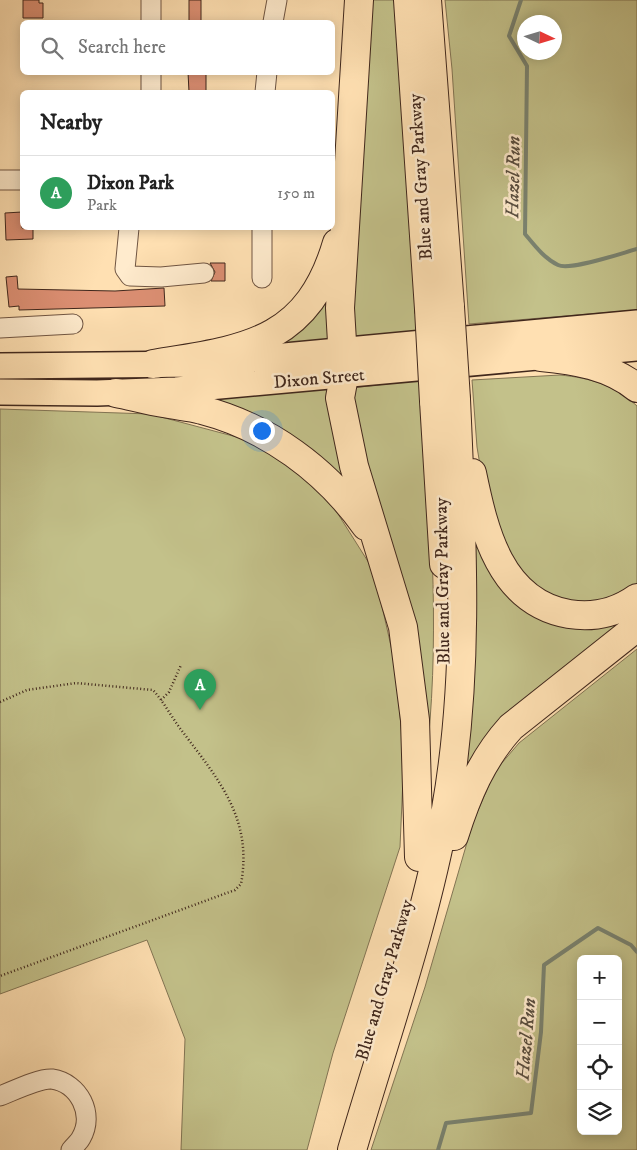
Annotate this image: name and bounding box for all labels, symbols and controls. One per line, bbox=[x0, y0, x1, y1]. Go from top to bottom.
north arrow bbox=[517, 15, 562, 60]
search box bbox=[20, 20, 335, 75]
icon: search bbox=[38, 34, 66, 62]
text: Search here bbox=[78, 36, 166, 59]
street label: Blue and Gray Parkway bbox=[404, 92, 438, 261]
text: Nearby bbox=[40, 110, 102, 136]
water label: Hazel Run bbox=[501, 135, 526, 219]
text: Dixon Park bbox=[87, 172, 174, 195]
text: A bbox=[51, 183, 61, 203]
text: 150 m bbox=[277, 183, 315, 203]
text: Park bbox=[87, 195, 117, 215]
street label: Dixon Street bbox=[273, 364, 366, 394]
your location bbox=[249, 418, 275, 444]
street label: Blue and Gray Parkway bbox=[431, 497, 455, 665]
pin: A bbox=[184, 669, 216, 710]
street label: Blue and Gray Parkway bbox=[351, 897, 419, 1064]
map controls bbox=[577, 955, 622, 1135]
button: + bbox=[577, 955, 622, 1000]
water label: Hazel Run bbox=[511, 997, 542, 1082]
button: − bbox=[577, 1000, 622, 1045]
button: locate bbox=[577, 1045, 622, 1090]
button: layers bbox=[577, 1090, 622, 1135]

